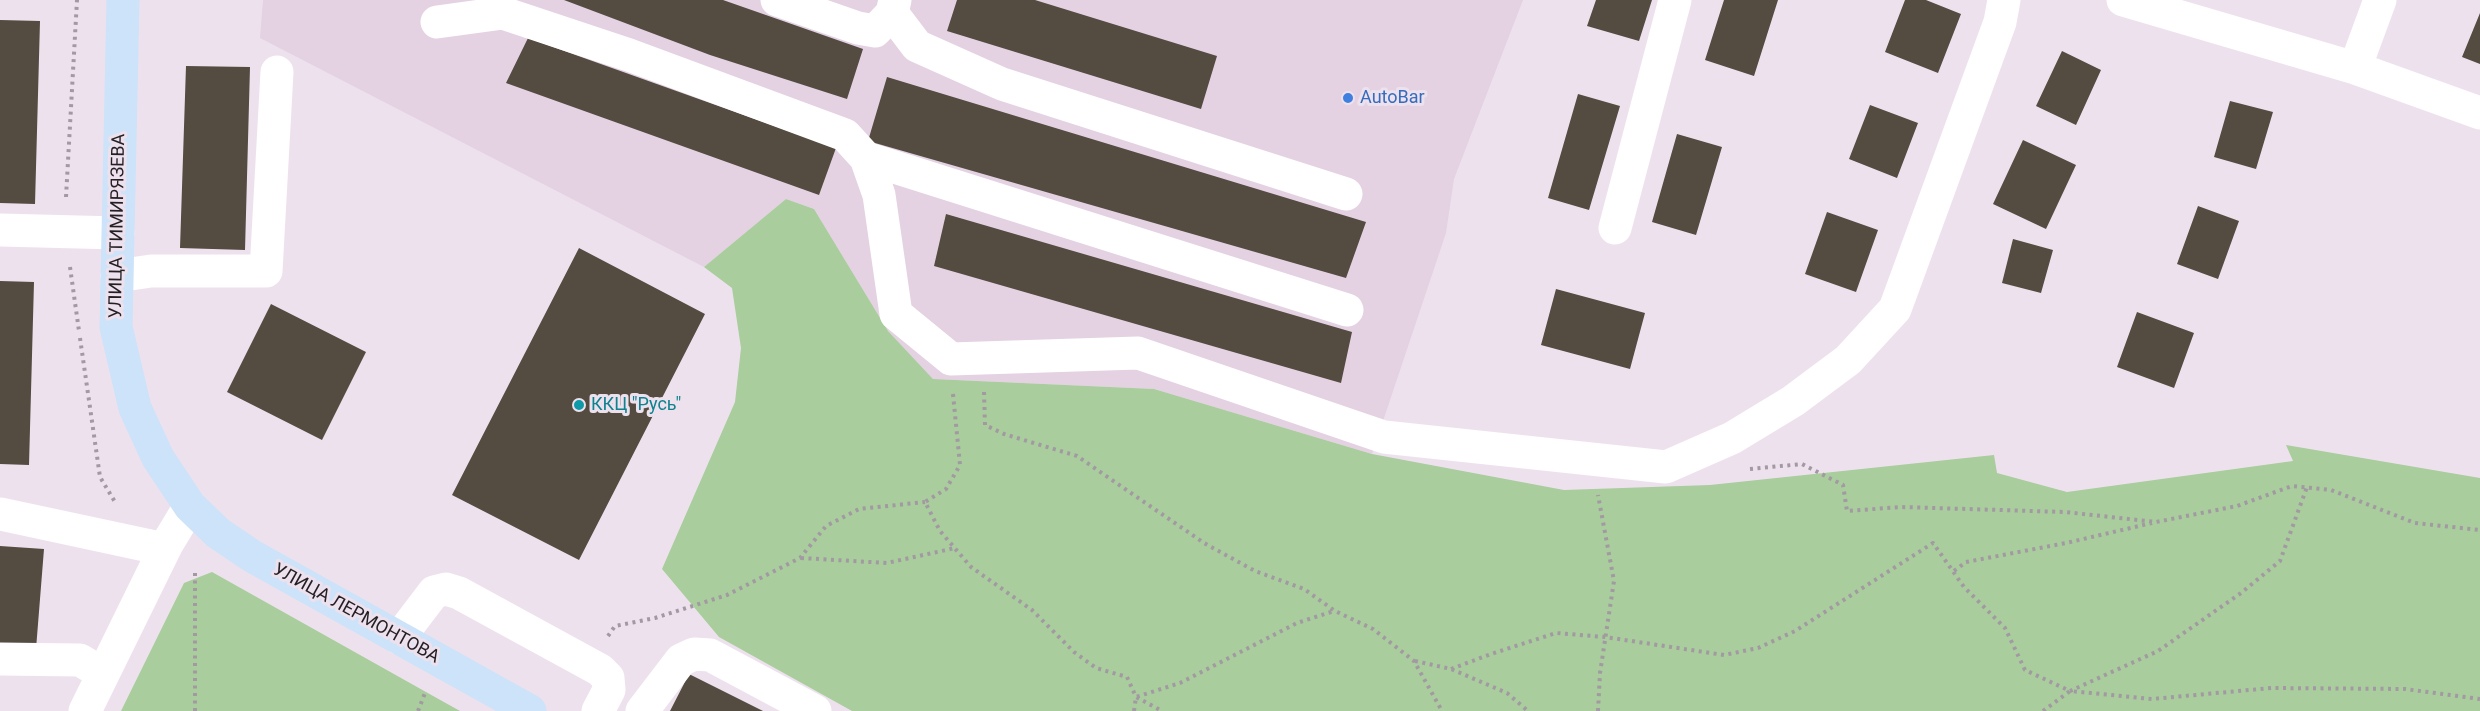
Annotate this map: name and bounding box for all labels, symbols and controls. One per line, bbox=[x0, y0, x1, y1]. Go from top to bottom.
place label: AutoBar bbox=[1360, 87, 1425, 109]
marker: AutoBar bbox=[1341, 91, 1355, 105]
street label: УЛИЦА ТИМИРЯЗЕВА bbox=[106, 133, 130, 319]
place label: ККЦ "Русь" bbox=[591, 394, 681, 416]
marker: ККЦ "Русь" bbox=[572, 398, 586, 412]
street label: УЛИЦА ЛЕРМОНТОВА bbox=[269, 559, 443, 669]

